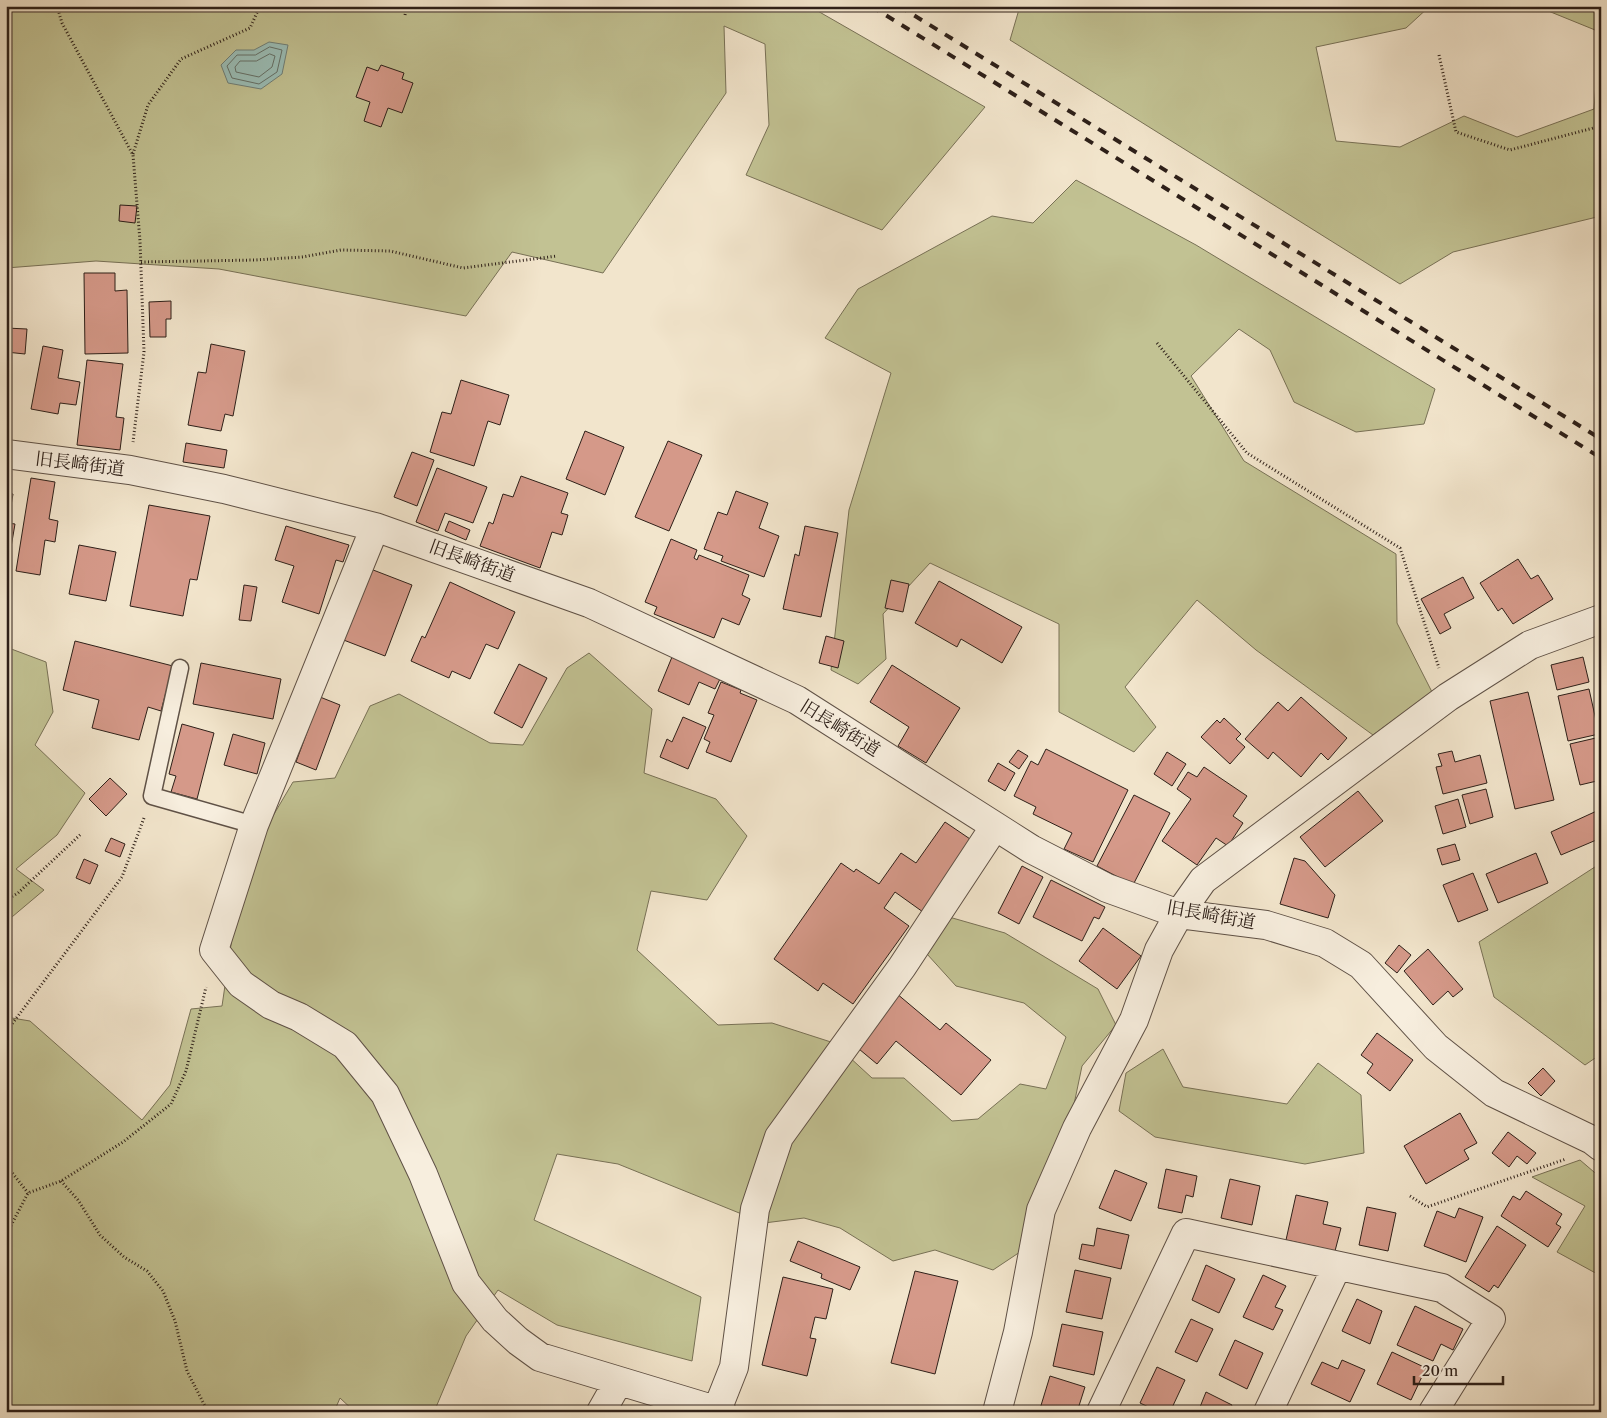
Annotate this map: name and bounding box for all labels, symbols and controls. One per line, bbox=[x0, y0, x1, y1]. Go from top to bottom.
street label: 旧長崎街道 bbox=[34, 448, 126, 480]
street label: 旧長崎街道 bbox=[426, 535, 518, 587]
street label: 旧長崎街道 bbox=[796, 695, 884, 761]
street label: 旧長崎街道 bbox=[1165, 896, 1257, 934]
scale bar bbox=[1414, 1353, 1503, 1385]
text: 20 m bbox=[1422, 1361, 1458, 1380]

